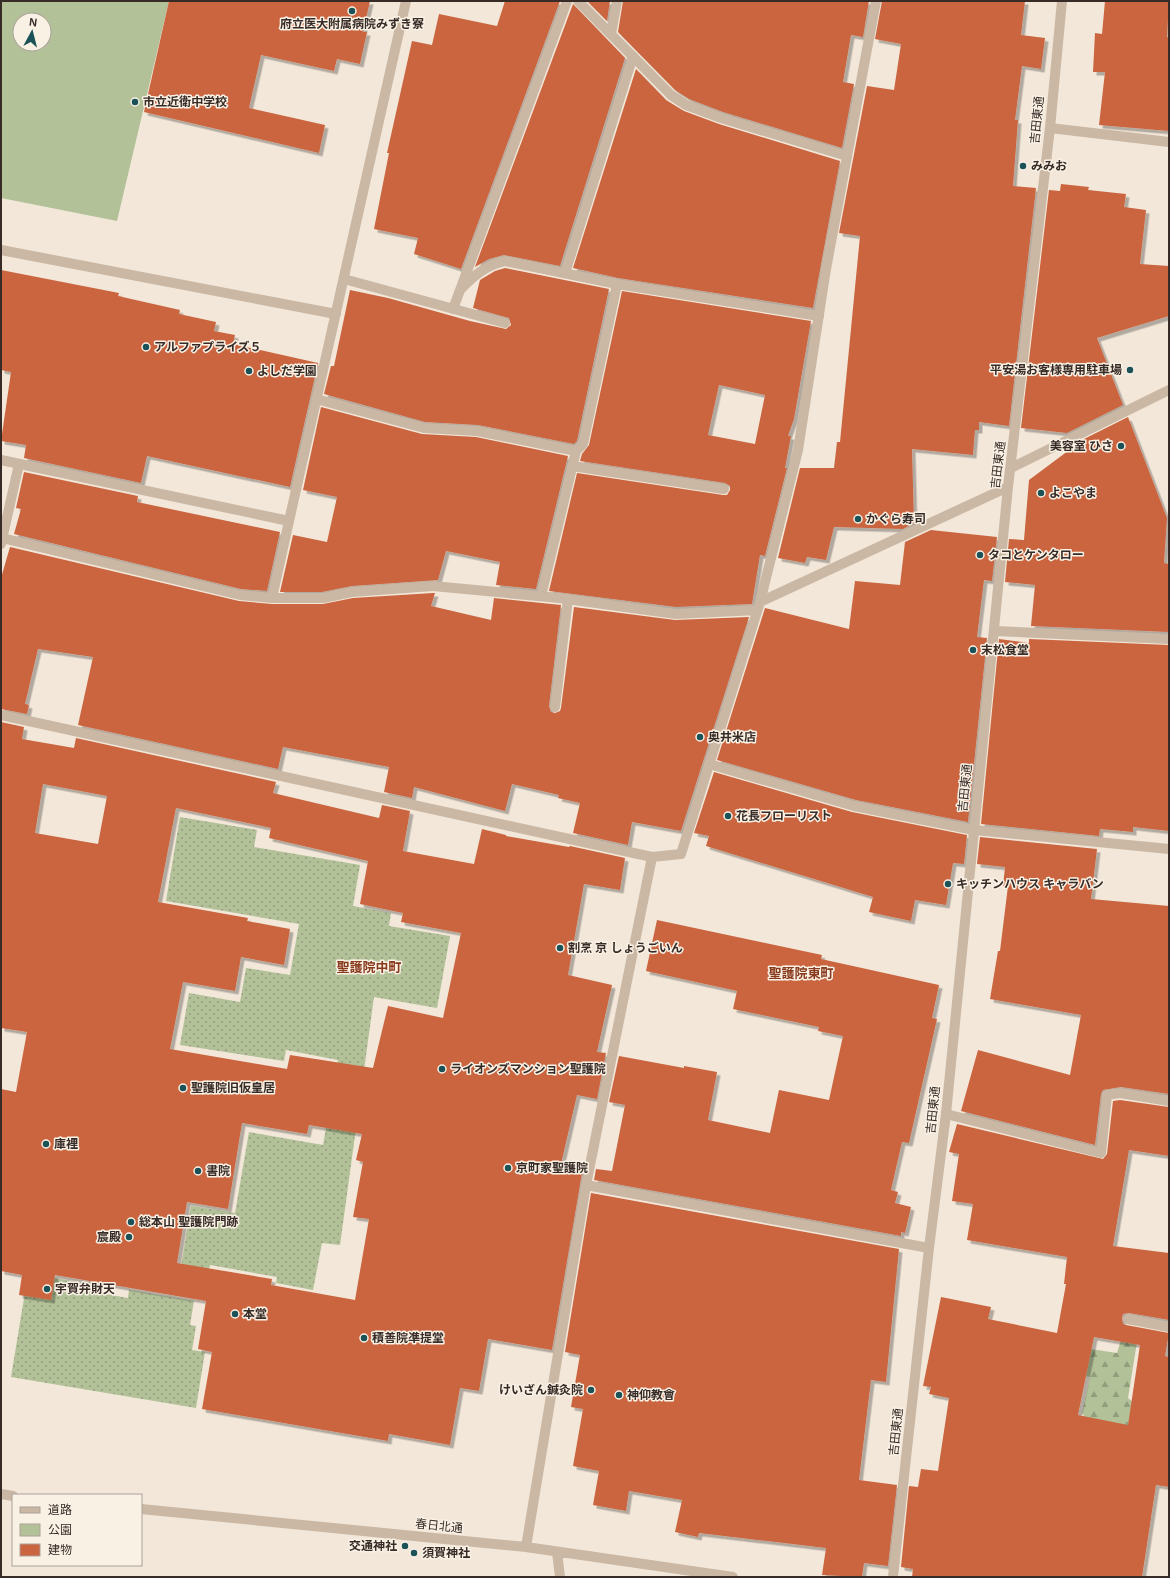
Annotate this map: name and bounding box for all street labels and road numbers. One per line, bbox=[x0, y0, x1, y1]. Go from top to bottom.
street label: 吉田東通 bbox=[1028, 95, 1046, 145]
street label: 吉田東通 bbox=[988, 440, 1008, 490]
street label: 吉田東通 bbox=[956, 763, 974, 813]
street label: 吉田東通 bbox=[924, 1085, 942, 1135]
street label: 吉田東通 bbox=[887, 1407, 905, 1457]
street label: 春日北通 bbox=[414, 1517, 464, 1535]

